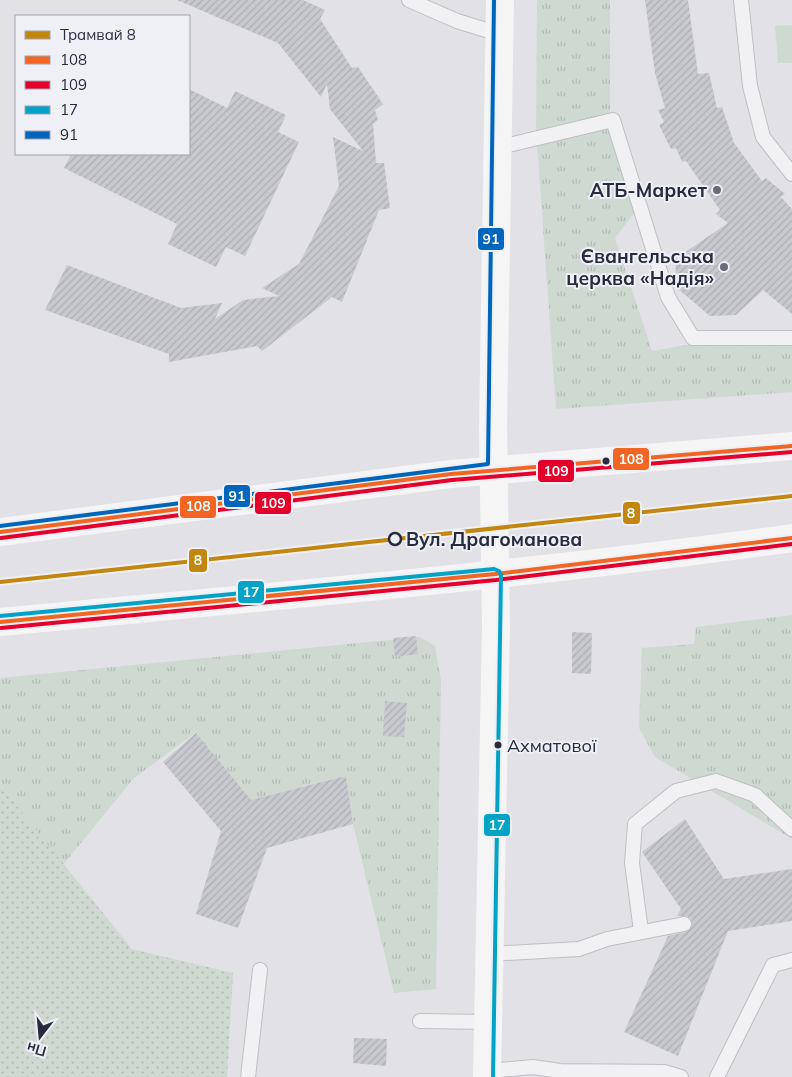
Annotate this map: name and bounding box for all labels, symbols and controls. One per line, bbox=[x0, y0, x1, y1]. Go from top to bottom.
legend bbox=[15, 15, 190, 155]
text: Трамвай 8 bbox=[60, 25, 136, 44]
text: 108 bbox=[60, 50, 87, 69]
text: 109 bbox=[60, 75, 87, 94]
text: 17 bbox=[60, 100, 78, 119]
text: 91 bbox=[60, 125, 78, 144]
place label: АТБ-Маркет bbox=[590, 178, 708, 202]
marker: АТБ-Маркет bbox=[711, 184, 723, 196]
line badge: 91 bbox=[477, 227, 505, 251]
text: 91 bbox=[483, 230, 499, 248]
place label: Євангельська церква «Надія» bbox=[566, 244, 714, 290]
marker: Євангельська церква «Надія» bbox=[718, 261, 730, 273]
line badge: 108 bbox=[612, 447, 650, 471]
text: 108 bbox=[618, 450, 644, 468]
unlabelled marker bbox=[601, 456, 611, 466]
line badge: 109 bbox=[537, 459, 575, 483]
text: 109 bbox=[543, 462, 569, 480]
line badge: 91 bbox=[223, 484, 251, 508]
text: 91 bbox=[229, 487, 245, 505]
line badge: 109 bbox=[254, 491, 292, 515]
text: 109 bbox=[260, 494, 286, 512]
line badge: 108 bbox=[179, 495, 217, 519]
text: 108 bbox=[185, 497, 211, 515]
line badge: 8 bbox=[622, 501, 641, 525]
text: 8 bbox=[627, 504, 635, 522]
place label: Вул. Драгоманова bbox=[406, 527, 582, 551]
marker: Вул. Драгоманова bbox=[388, 532, 402, 546]
line badge: 8 bbox=[188, 548, 208, 573]
text: 8 bbox=[194, 551, 202, 569]
line badge: 17 bbox=[237, 580, 265, 604]
text: 17 bbox=[243, 583, 259, 601]
place label: Ахматової bbox=[507, 734, 597, 757]
marker: Ахматової bbox=[493, 740, 503, 750]
line badge: 17 bbox=[483, 813, 511, 837]
text: 17 bbox=[489, 816, 505, 834]
north arrow bbox=[15, 1012, 65, 1062]
text: Пн bbox=[25, 1038, 48, 1061]

